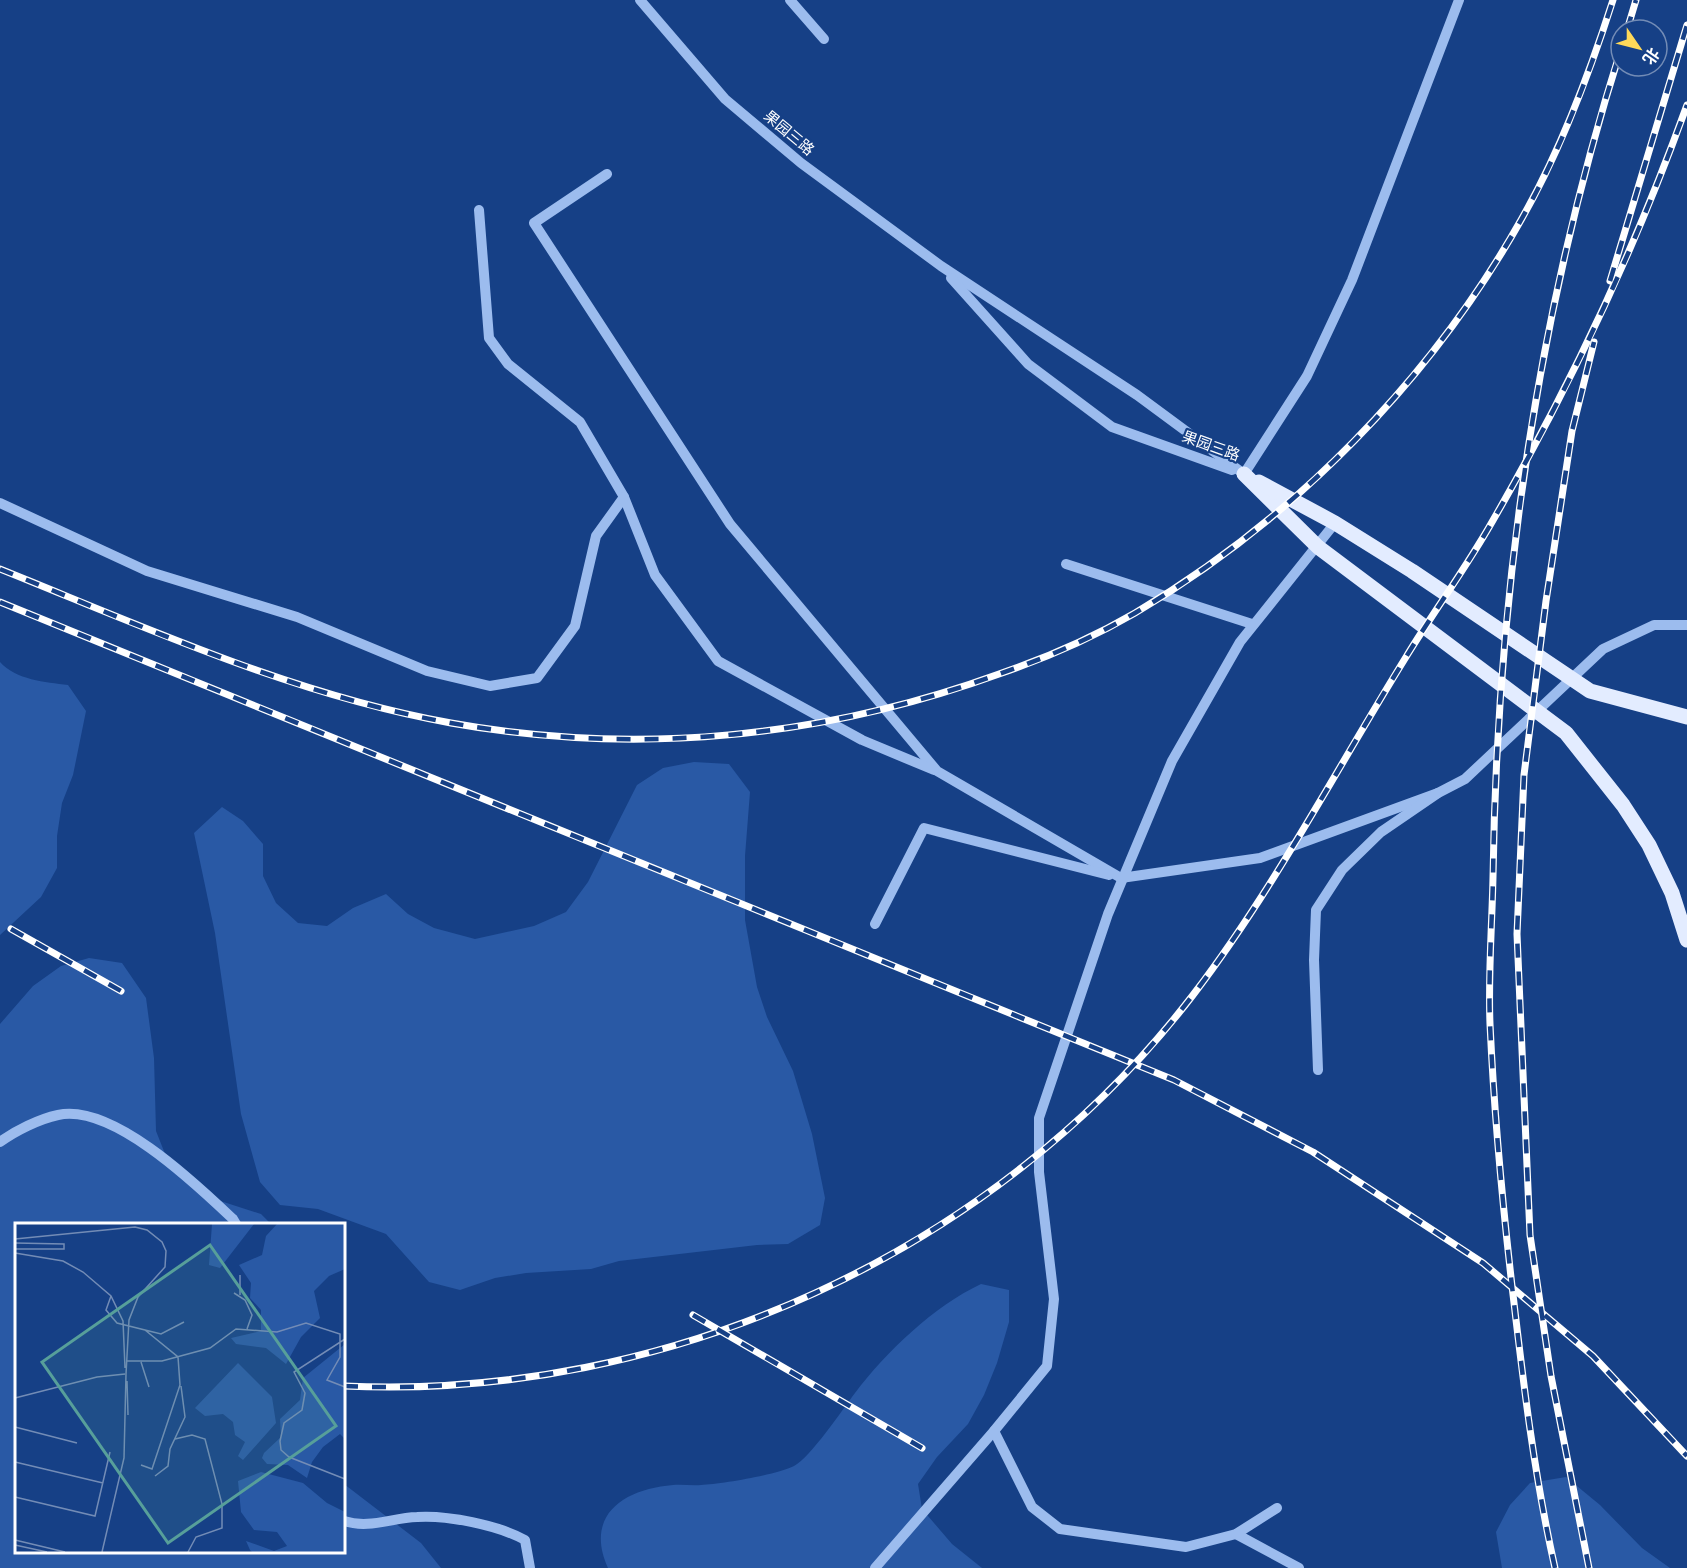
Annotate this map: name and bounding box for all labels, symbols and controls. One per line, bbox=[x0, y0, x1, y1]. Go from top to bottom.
north arrow bbox=[1609, 18, 1669, 78]
text: 北 bbox=[1637, 43, 1664, 69]
street label: 果园三路 bbox=[760, 106, 818, 160]
street label: 果园三路 bbox=[1179, 426, 1243, 466]
inset map bbox=[15, 1223, 345, 1553]

